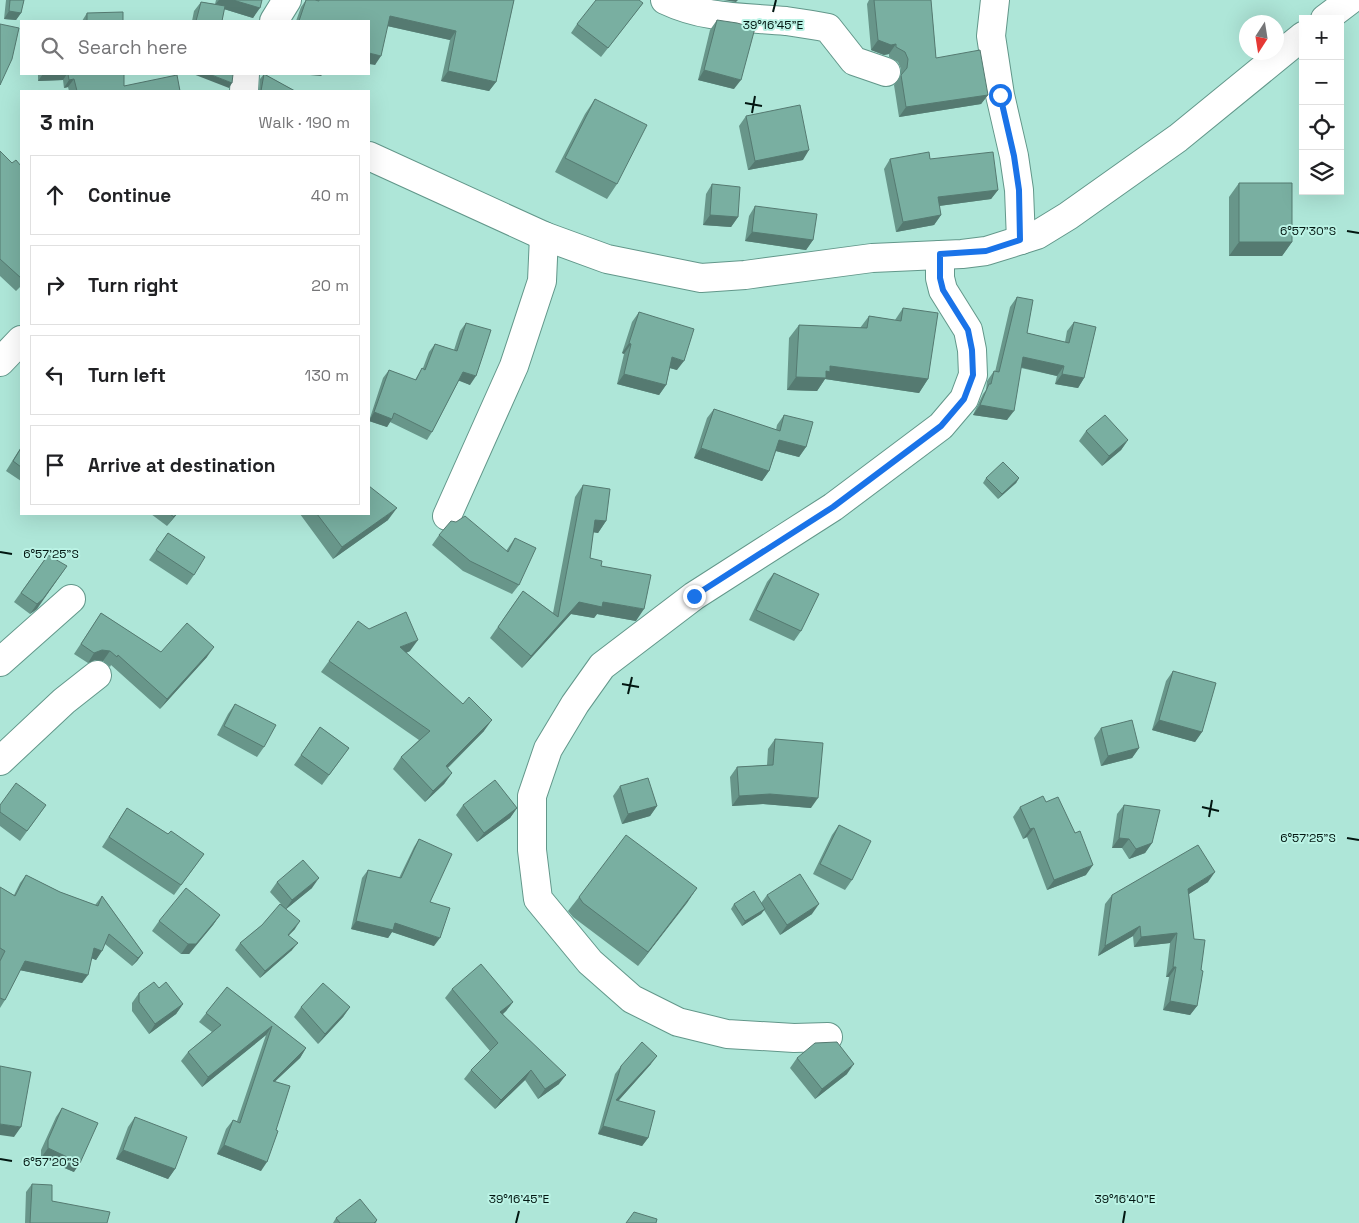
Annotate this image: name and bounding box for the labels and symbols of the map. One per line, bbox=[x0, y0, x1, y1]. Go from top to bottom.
north arrow bbox=[1239, 15, 1284, 60]
text: 39°16'45"E bbox=[743, 17, 804, 33]
route start bbox=[989, 84, 1012, 107]
text: 6°57'30"S bbox=[1280, 223, 1336, 239]
text: 6°57'25"S bbox=[23, 546, 79, 562]
route end bbox=[683, 585, 706, 608]
text: 6°57'25"S bbox=[1280, 830, 1336, 846]
text: 6°57'20"S bbox=[23, 1154, 79, 1170]
text: 39°16'45"E bbox=[489, 1191, 550, 1207]
text: 39°16'40"E bbox=[1094, 1191, 1156, 1207]

